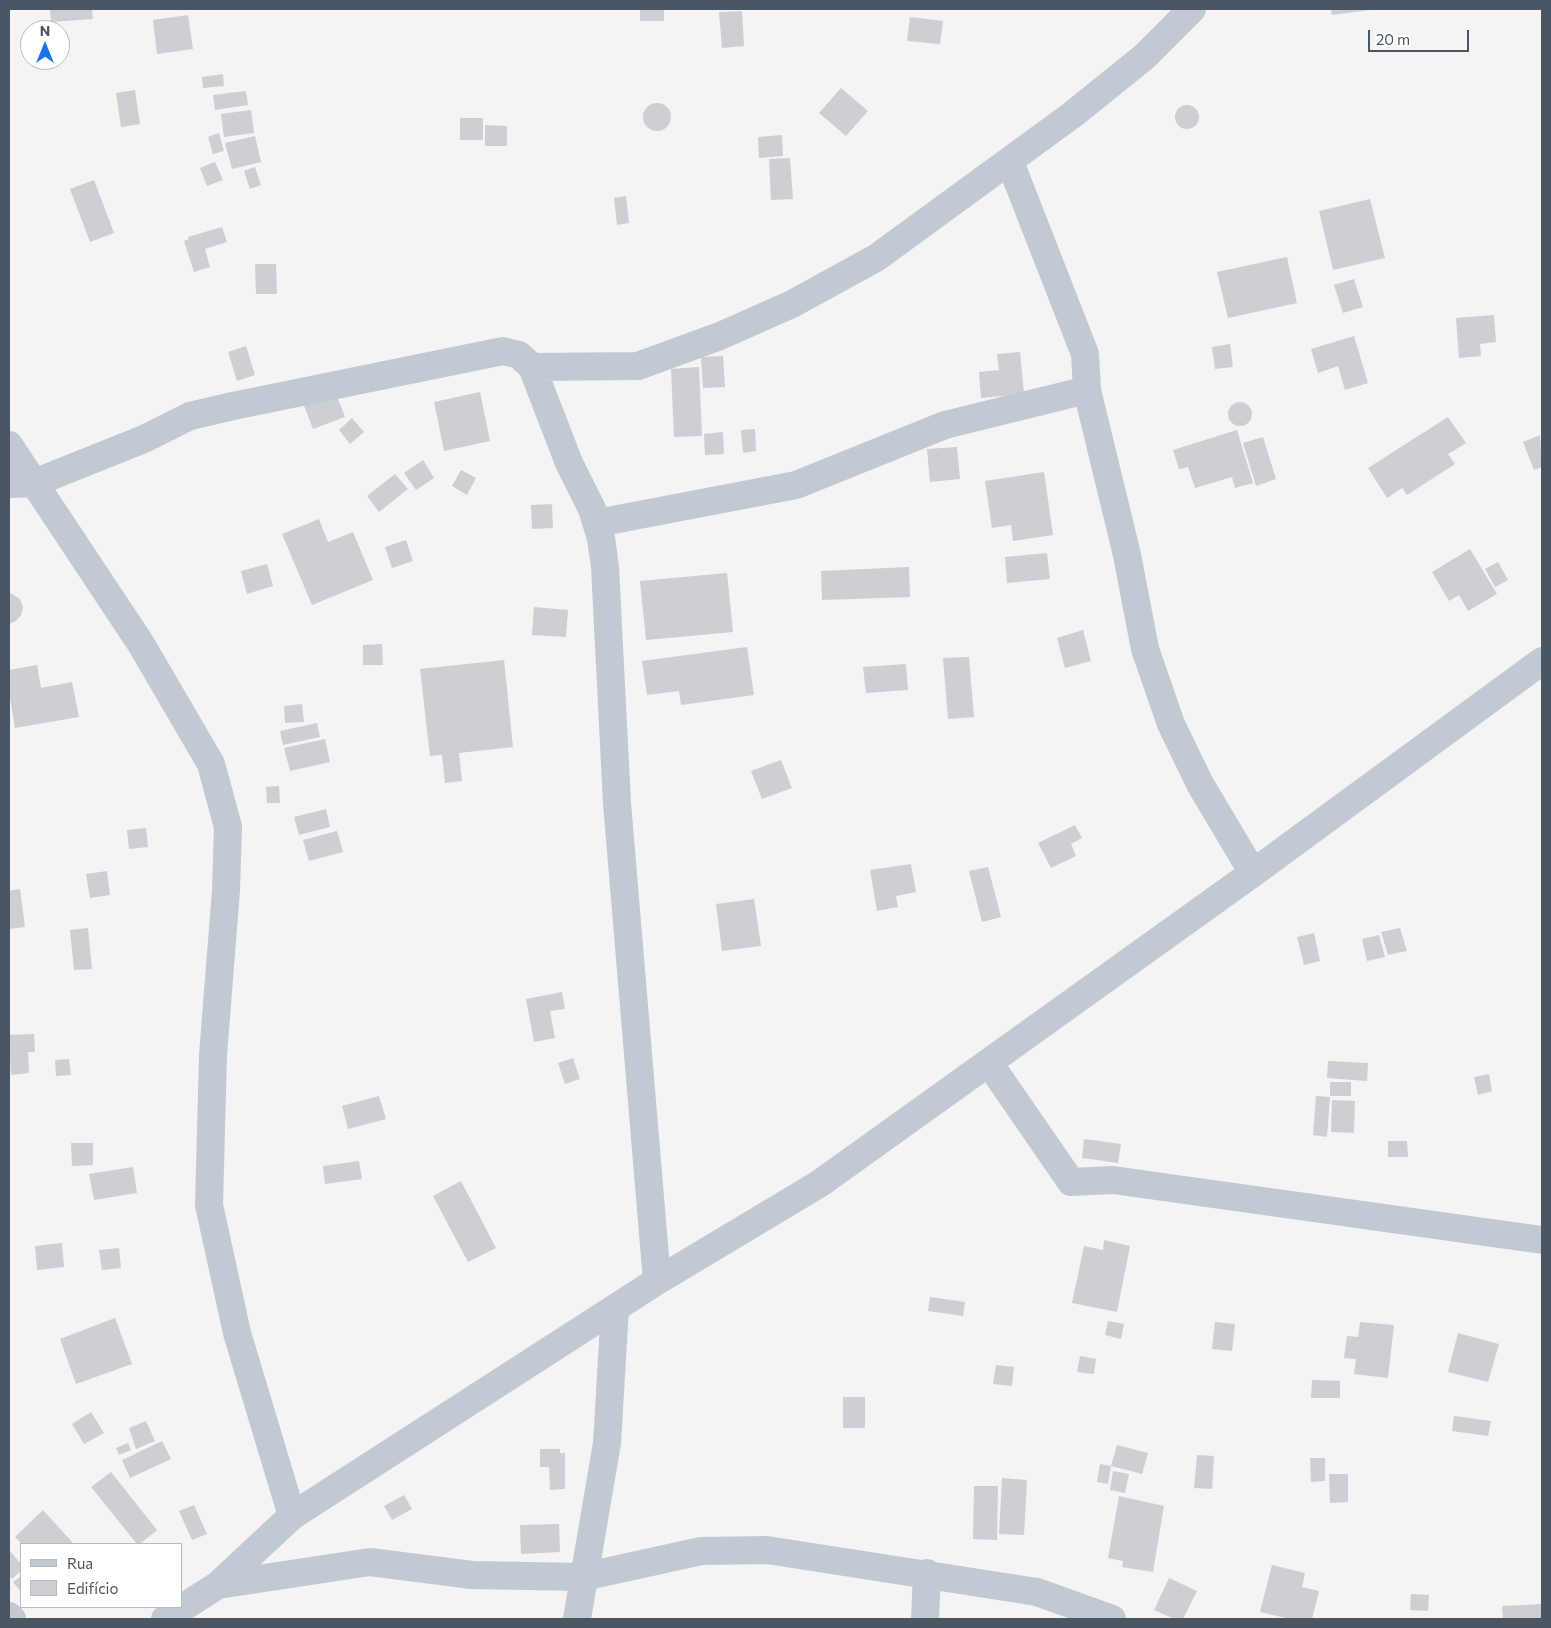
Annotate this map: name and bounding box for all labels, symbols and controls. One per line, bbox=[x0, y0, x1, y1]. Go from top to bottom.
north arrow bbox=[20, 20, 70, 70]
scale bar bbox=[1371, 20, 1472, 52]
text: N bbox=[40, 22, 50, 39]
text: 20 m bbox=[1376, 30, 1410, 48]
legend bbox=[20, 1543, 182, 1608]
text: Rua bbox=[67, 1554, 93, 1572]
text: Edifício bbox=[67, 1579, 118, 1597]

